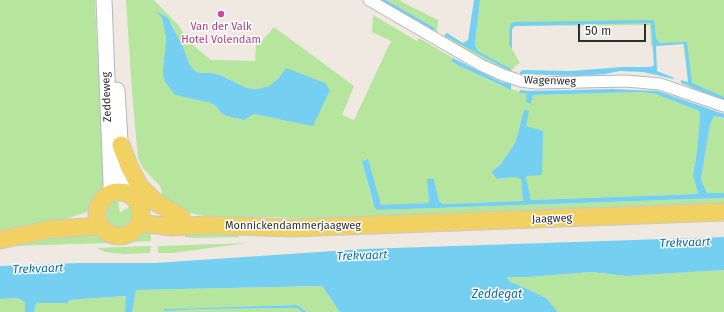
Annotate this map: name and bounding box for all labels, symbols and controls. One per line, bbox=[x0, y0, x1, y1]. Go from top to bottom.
marker: Van der Valk Hotel Volendam bbox=[216, 9, 226, 19]
scale bar bbox=[580, 16, 648, 42]
place label: Van der Valk Hotel Volendam bbox=[181, 20, 261, 46]
text: 50 m bbox=[585, 24, 611, 38]
street label: Zeddeweg bbox=[100, 72, 114, 122]
street label: Wagenweg bbox=[524, 73, 576, 89]
street label: Jaagweg bbox=[532, 212, 572, 226]
street label: Monnickendammerjaagweg bbox=[225, 219, 361, 233]
water label: Trekvaart bbox=[659, 235, 711, 251]
water label: Trekvaart bbox=[336, 248, 388, 264]
water label: Trekvaart bbox=[12, 261, 64, 277]
water label: Zeddegat bbox=[472, 288, 522, 302]

